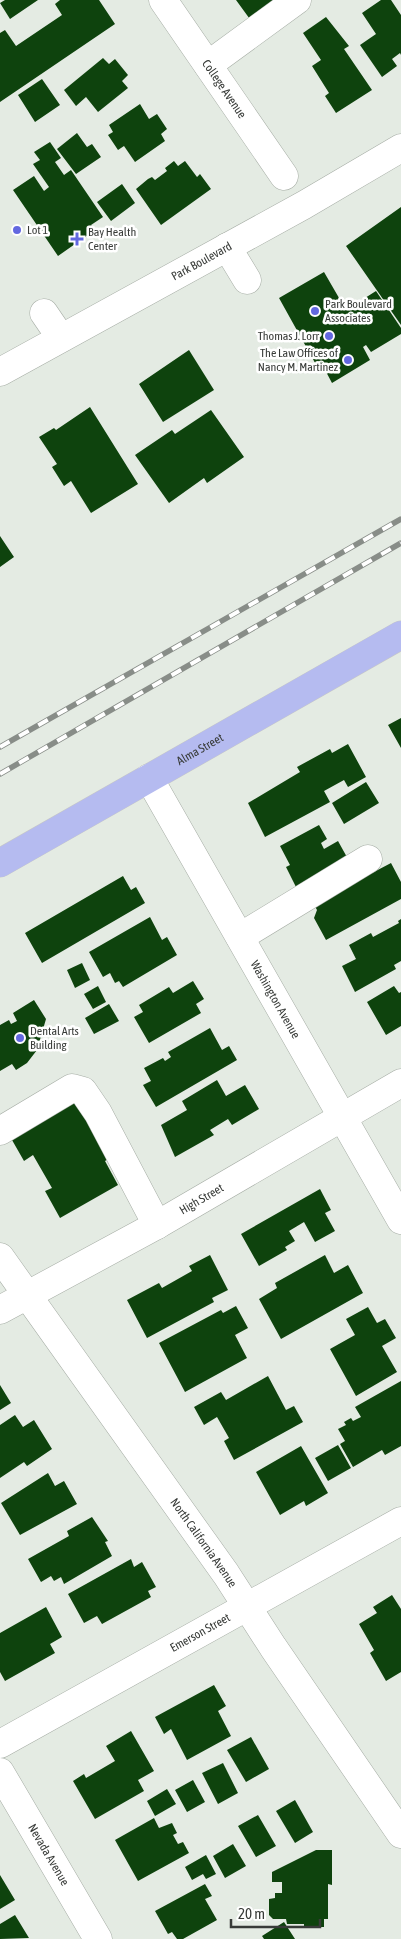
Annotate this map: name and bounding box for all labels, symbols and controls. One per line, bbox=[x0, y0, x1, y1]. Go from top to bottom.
street label: College Avenue bbox=[199, 57, 249, 121]
place label: Lot 1 bbox=[27, 223, 48, 237]
marker: Lot 1 bbox=[11, 224, 23, 236]
place label: Bay Health Center bbox=[88, 225, 136, 253]
marker: Bay Health Center bbox=[70, 232, 84, 246]
street label: Park Boulevard bbox=[169, 239, 234, 284]
place label: Park Boulevard Associates bbox=[325, 297, 392, 325]
marker: Park Boulevard Associates bbox=[309, 305, 321, 317]
place label: Thomas J. Lorr bbox=[258, 329, 319, 343]
marker: Thomas J. Lorr bbox=[323, 330, 335, 342]
place label: The Law Offices of Nancy M. Martinez bbox=[258, 346, 339, 374]
marker: The Law Offices of Nancy M. Martinez bbox=[342, 354, 354, 366]
street label: Alma Street bbox=[174, 730, 226, 768]
street label: Washington Avenue bbox=[248, 958, 303, 1041]
place label: Dental Arts Building bbox=[30, 1024, 79, 1052]
marker: Dental Arts Building bbox=[14, 1032, 26, 1044]
street label: High Street bbox=[177, 1181, 227, 1217]
street label: North California Avenue bbox=[167, 1496, 240, 1590]
street label: Emerson Street bbox=[168, 1610, 233, 1655]
street label: Nevada Avenue bbox=[25, 1821, 72, 1888]
scale bar bbox=[231, 1896, 320, 1928]
text: 20 m bbox=[238, 1905, 265, 1922]

